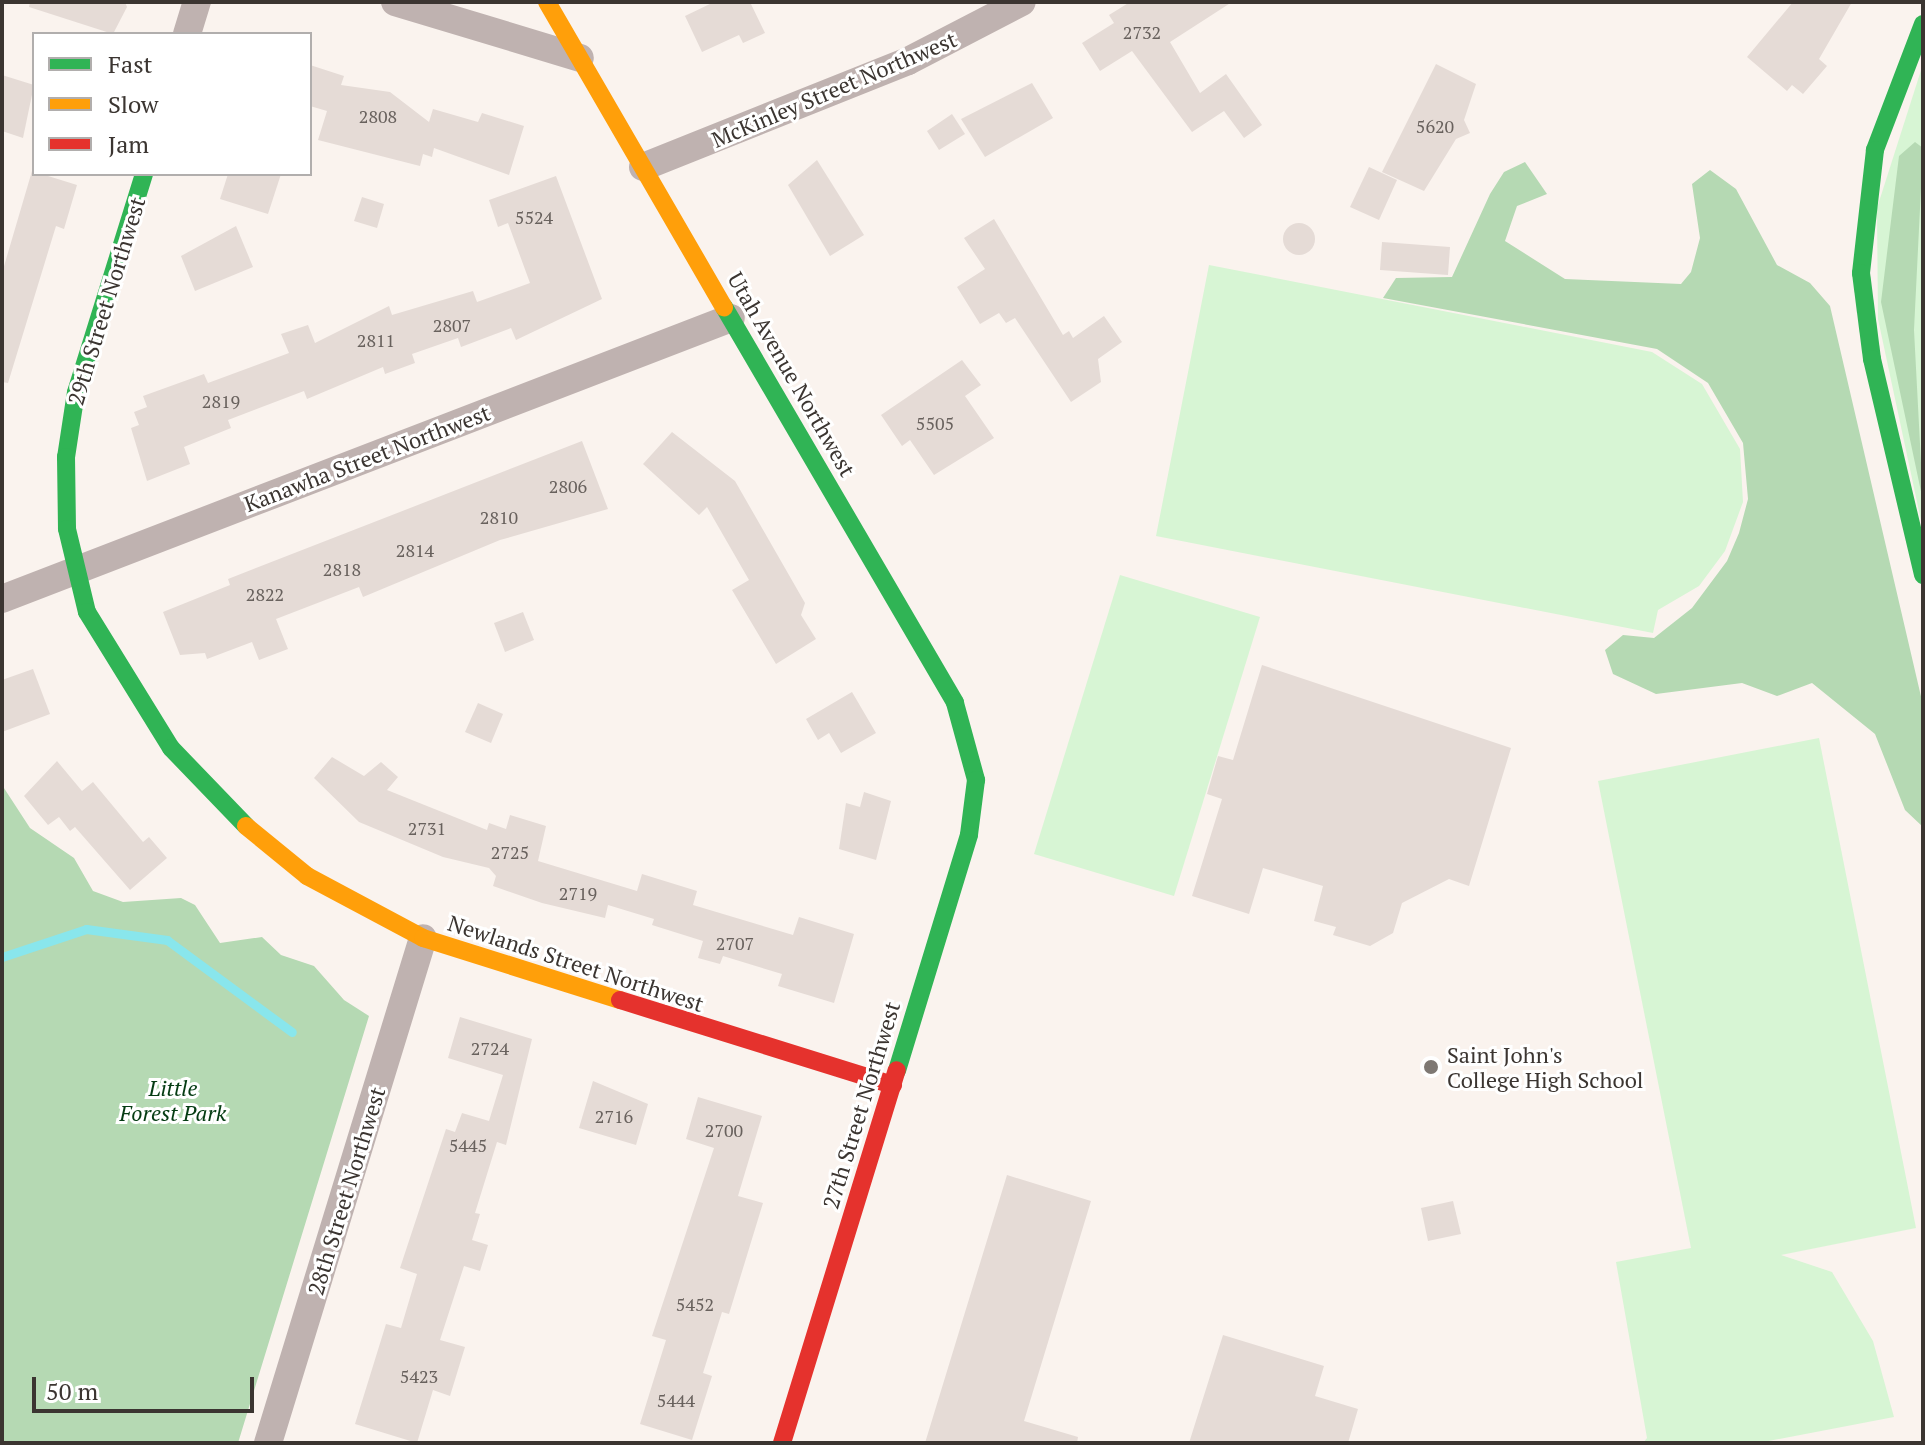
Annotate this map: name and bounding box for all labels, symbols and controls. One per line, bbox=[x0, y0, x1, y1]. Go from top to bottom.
house number: 2732 bbox=[1123, 21, 1161, 43]
street label: McKinley Street Northwest bbox=[708, 25, 960, 153]
legend bbox=[32, 32, 312, 176]
text: Fast bbox=[108, 48, 152, 80]
text: Slow bbox=[108, 88, 159, 120]
house number: 2808 bbox=[359, 105, 397, 127]
house number: 5620 bbox=[1416, 115, 1454, 137]
text: Jam bbox=[108, 128, 149, 160]
street label: 29th Street Northwest bbox=[62, 194, 150, 408]
house number: 5524 bbox=[515, 206, 553, 228]
street label: Utah Avenue Northwest bbox=[723, 267, 861, 481]
house number: 2807 bbox=[433, 314, 471, 336]
house number: 2811 bbox=[357, 329, 395, 351]
house number: 2819 bbox=[202, 390, 240, 412]
street label: Kanawha Street Northwest bbox=[240, 399, 494, 517]
house number: 5505 bbox=[916, 412, 954, 434]
house number: 2806 bbox=[549, 475, 587, 497]
house number: 2810 bbox=[480, 506, 518, 528]
house number: 2814 bbox=[396, 539, 434, 561]
house number: 2818 bbox=[323, 558, 361, 580]
house number: 2822 bbox=[246, 583, 284, 605]
house number: 2731 bbox=[408, 817, 446, 839]
house number: 2725 bbox=[491, 841, 529, 863]
house number: 2719 bbox=[559, 882, 597, 904]
street label: Newlands Street Northwest bbox=[445, 909, 707, 1017]
house number: 2707 bbox=[716, 932, 754, 954]
street label: 27th Street Northwest bbox=[817, 998, 905, 1212]
house number: 2724 bbox=[471, 1037, 509, 1059]
place label: Saint John's College High School bbox=[1447, 1041, 1643, 1092]
marker: Saint John's College High School bbox=[1422, 1058, 1440, 1076]
park label: Little Forest Park bbox=[120, 1074, 226, 1126]
street label: 28th Street Northwest bbox=[302, 1084, 390, 1298]
house number: 2716 bbox=[595, 1105, 633, 1127]
house number: 2700 bbox=[705, 1119, 743, 1141]
house number: 5445 bbox=[449, 1134, 487, 1156]
house number: 5452 bbox=[676, 1293, 714, 1315]
scale bar bbox=[36, 1361, 258, 1411]
house number: 5423 bbox=[400, 1365, 438, 1387]
text: 50 m bbox=[46, 1375, 98, 1407]
house number: 5444 bbox=[657, 1389, 695, 1411]

